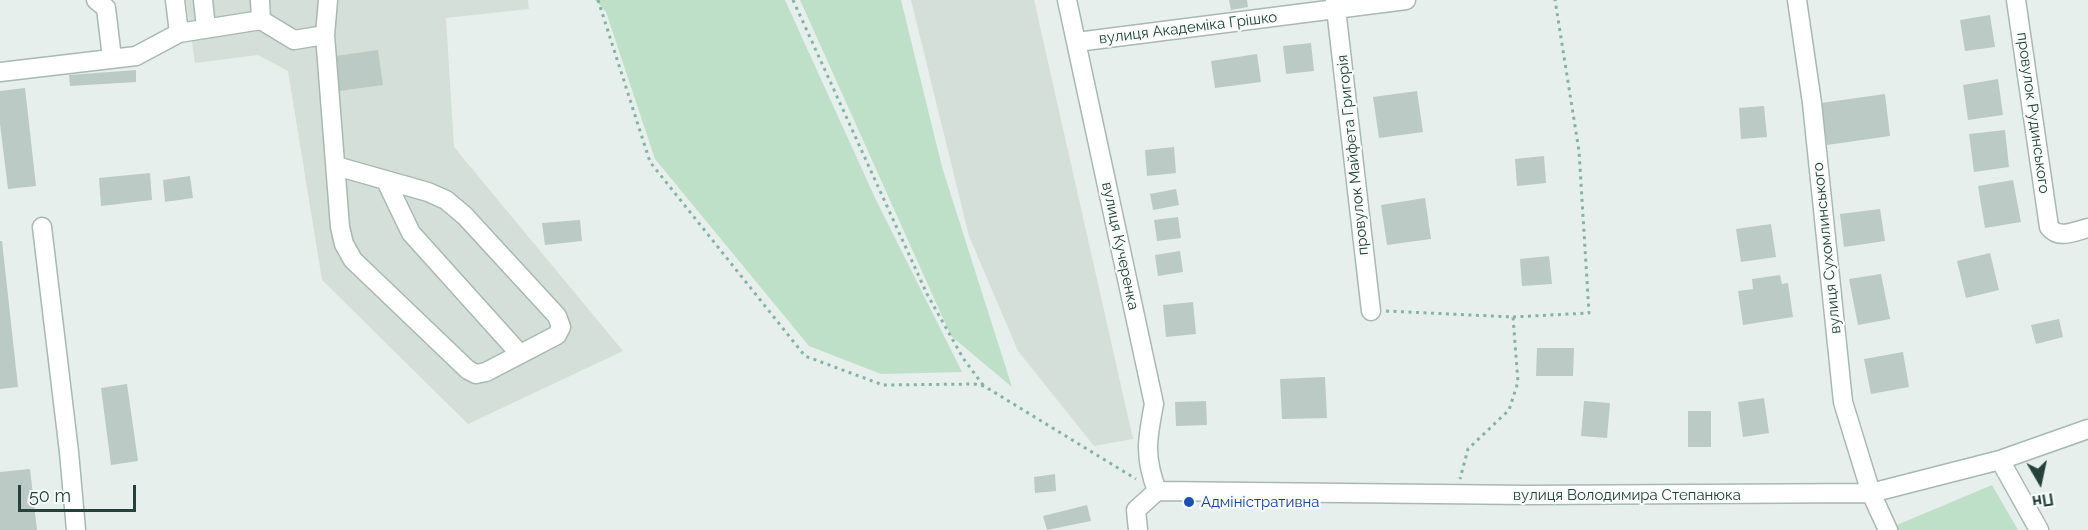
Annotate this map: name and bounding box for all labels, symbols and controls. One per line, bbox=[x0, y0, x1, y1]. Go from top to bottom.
street label: вулиця Академіка Грішко bbox=[1098, 8, 1278, 48]
street label: провулок Рудинського bbox=[2013, 31, 2053, 195]
street label: провулок Майфета Григорія bbox=[1334, 54, 1372, 256]
street label: вулиця Сухомлинського bbox=[1809, 161, 1845, 335]
street label: вулиця Кучеренка bbox=[1098, 180, 1142, 312]
north arrow bbox=[2010, 452, 2070, 512]
scale bar bbox=[21, 473, 140, 511]
text: 50 m bbox=[29, 485, 71, 506]
street label: вулиця Володимира Степанюка bbox=[1513, 486, 1741, 504]
text: Пн bbox=[2031, 489, 2055, 511]
place label: Адміністративна bbox=[1201, 493, 1319, 511]
marker: Адміністративна bbox=[1182, 495, 1196, 509]

